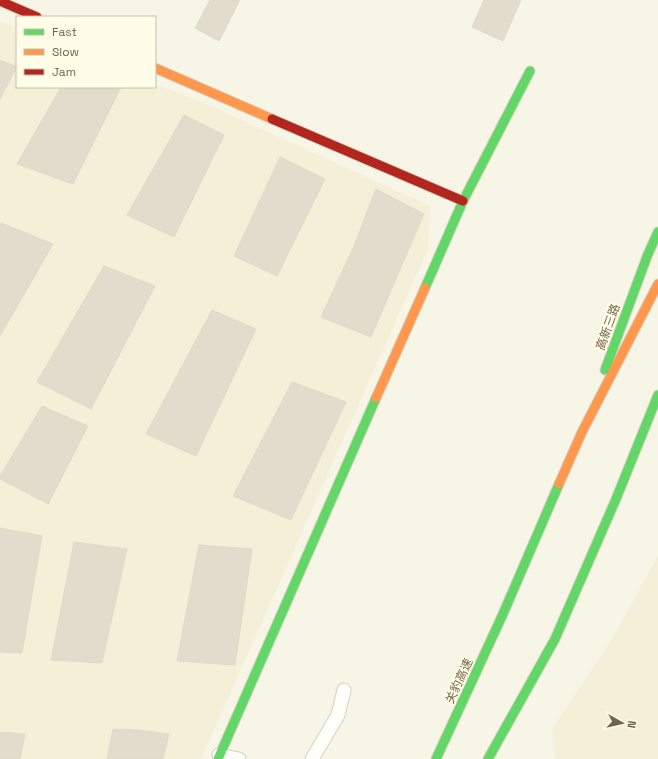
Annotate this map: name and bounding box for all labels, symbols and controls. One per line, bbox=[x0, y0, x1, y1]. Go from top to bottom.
legend bbox=[16, 16, 156, 88]
text: Fast bbox=[52, 24, 77, 40]
text: Slow bbox=[52, 44, 79, 60]
text: Jam bbox=[52, 64, 76, 80]
street label: 高新三路 bbox=[592, 302, 624, 352]
street label: 关豹高速 bbox=[442, 656, 476, 706]
north arrow bbox=[602, 703, 642, 743]
text: N bbox=[624, 720, 639, 729]

